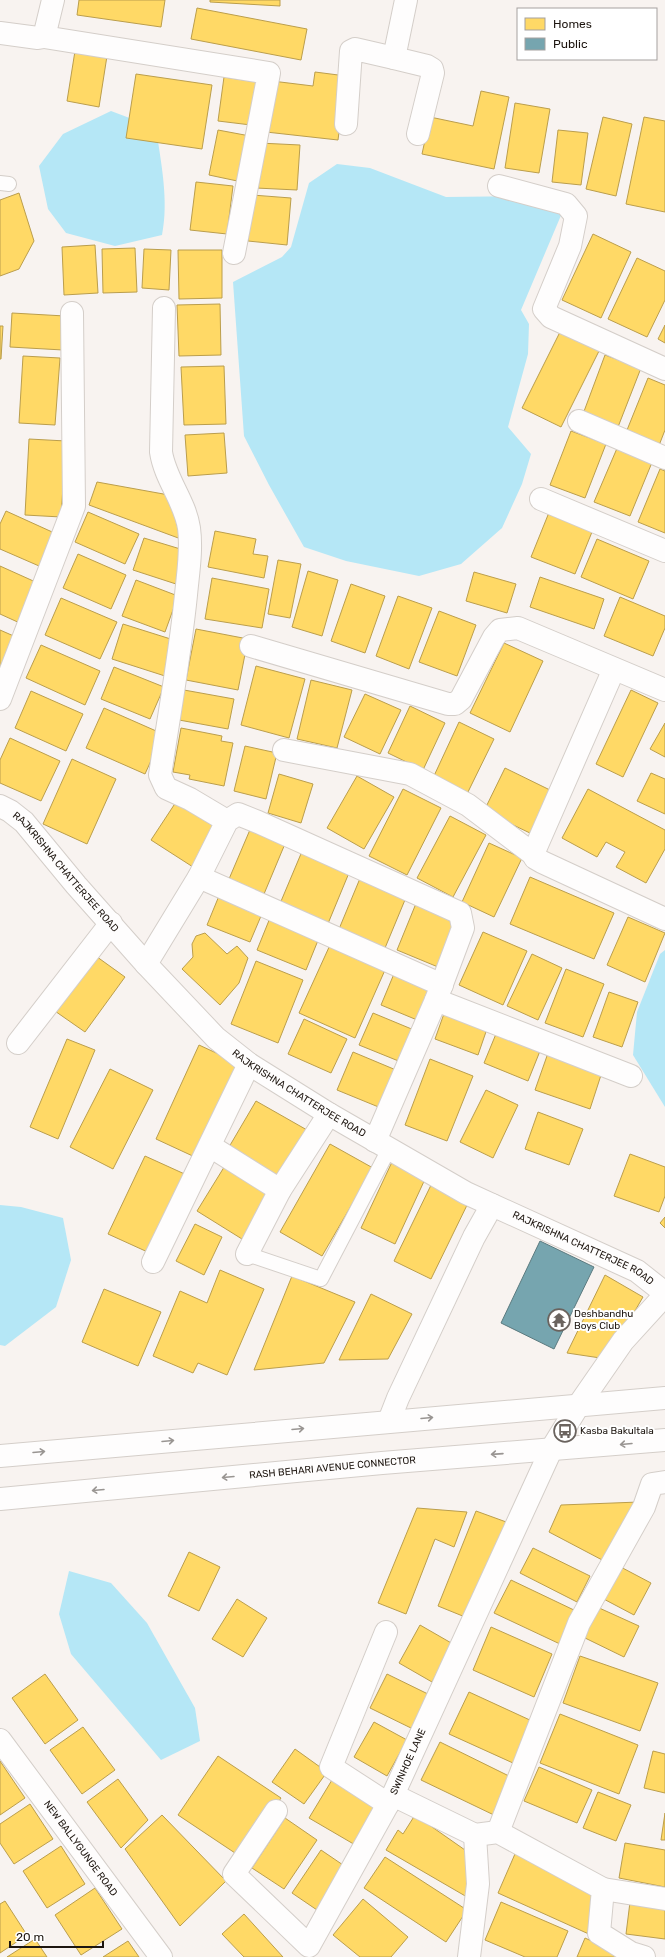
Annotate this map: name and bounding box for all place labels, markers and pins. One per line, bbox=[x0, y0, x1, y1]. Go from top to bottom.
temple icon: Deshbandhu Boys Club bbox=[546, 1307, 572, 1333]
place label: Deshbandhu Boys Club bbox=[574, 1308, 633, 1332]
bus stop icon: Kasba Bakultala bbox=[552, 1418, 578, 1444]
place label: Kasba Bakultala bbox=[580, 1425, 654, 1437]

